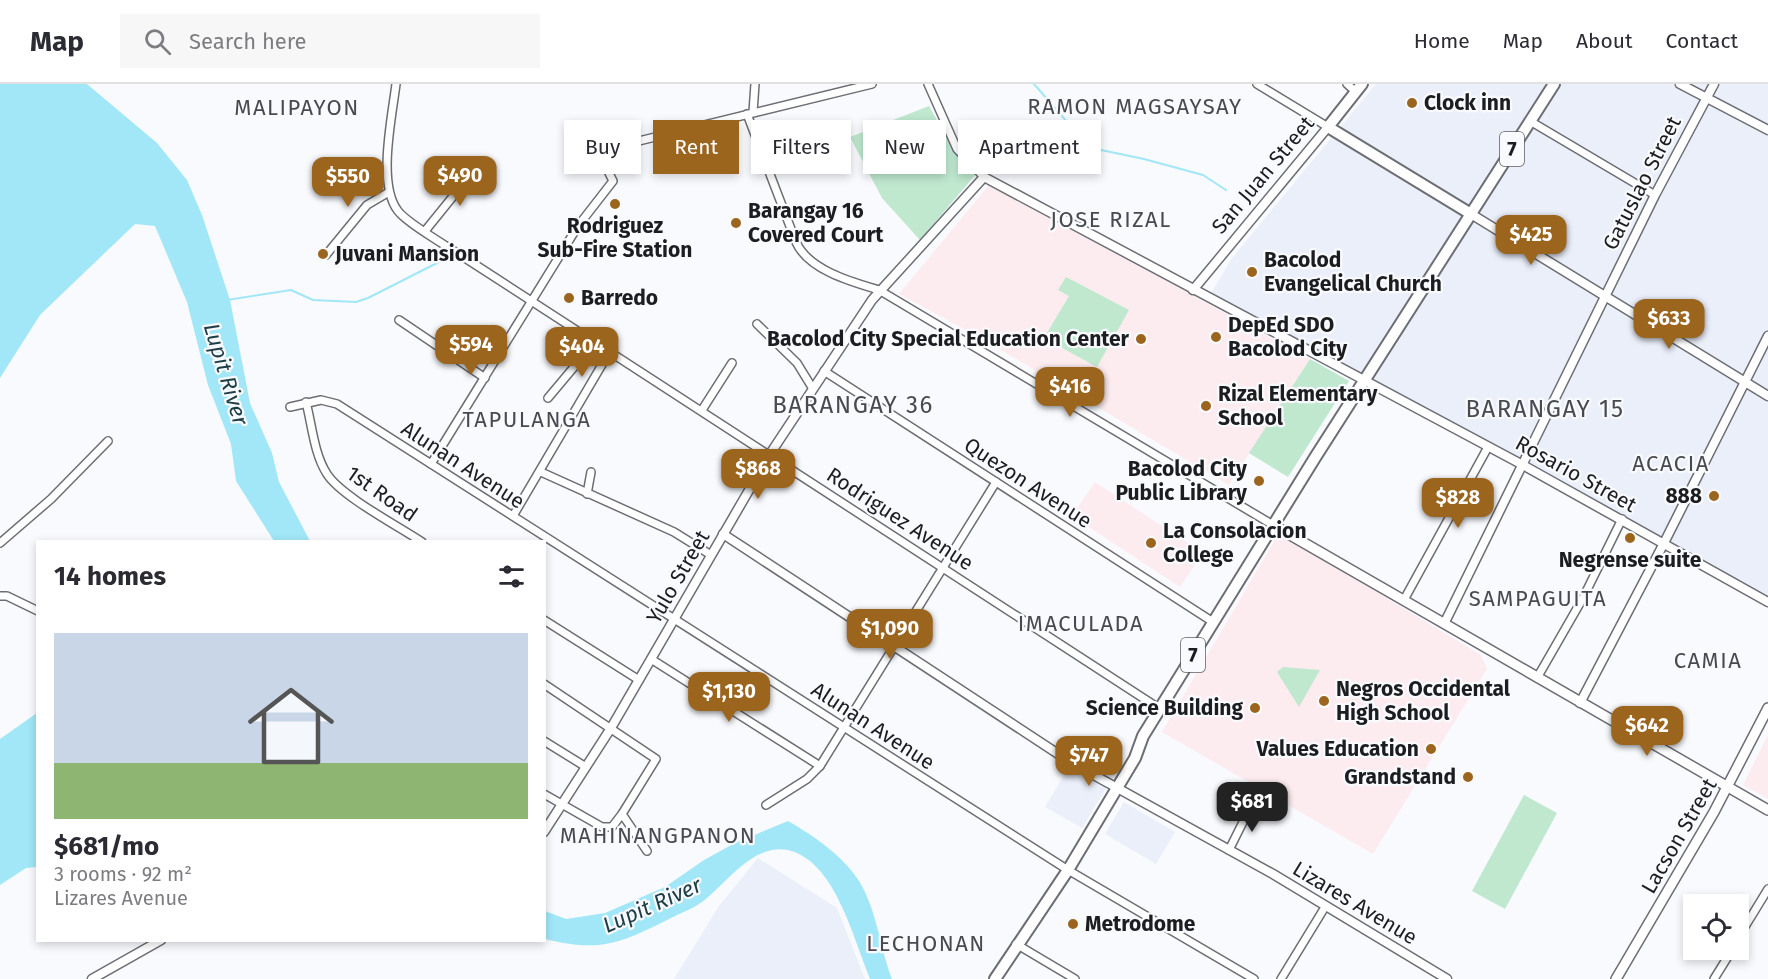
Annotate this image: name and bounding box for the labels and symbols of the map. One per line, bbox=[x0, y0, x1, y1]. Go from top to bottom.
place label: Clock inn bbox=[1424, 90, 1511, 116]
district label: RAMON MAGSAYSAY bbox=[1027, 93, 1243, 120]
district label: MALIPAYON bbox=[234, 94, 360, 121]
marker: Clock inn bbox=[1405, 96, 1419, 110]
street label: San Juan Street bbox=[1206, 111, 1320, 239]
street label: Gatuslao Street bbox=[1597, 111, 1687, 254]
road number: 7 bbox=[1500, 132, 1524, 166]
pin: $490 bbox=[424, 156, 496, 207]
pin: $550 bbox=[312, 157, 384, 208]
marker: Rodriguez Sub-Fire Station bbox=[608, 197, 622, 211]
place label: Barangay 16 Covered Court bbox=[748, 198, 884, 248]
district label: JOSE RIZAL bbox=[1050, 206, 1172, 233]
place label: Rodriguez Sub-Fire Station bbox=[538, 213, 692, 263]
pin: $425 bbox=[1495, 215, 1567, 266]
marker: Barangay 16 Covered Court bbox=[729, 216, 743, 230]
place label: Juvani Mansion bbox=[334, 241, 479, 267]
marker: Juvani Mansion bbox=[316, 247, 330, 261]
place label: Bacolod Evangelical Church bbox=[1264, 247, 1442, 297]
marker: Bacolod Evangelical Church bbox=[1245, 265, 1259, 279]
place label: Barredo bbox=[581, 285, 658, 311]
marker: Barredo bbox=[562, 291, 576, 305]
pin: $633 bbox=[1633, 299, 1705, 350]
place label: DepEd SDO Bacolod City bbox=[1228, 312, 1347, 362]
water label: Lupit River bbox=[198, 320, 254, 429]
pin: $594 bbox=[435, 325, 507, 376]
place label: Bacolod City Special Education Center bbox=[767, 326, 1130, 352]
pin: $404 bbox=[546, 327, 618, 378]
marker: DepEd SDO Bacolod City bbox=[1209, 330, 1223, 344]
marker: Bacolod City Special Education Center bbox=[1134, 332, 1148, 346]
pin: $416 bbox=[1034, 367, 1106, 418]
place label: Rizal Elementary School bbox=[1218, 381, 1378, 431]
district label: BARANGAY 36 bbox=[772, 391, 934, 419]
district label: BARANGAY 15 bbox=[1465, 395, 1625, 423]
marker: Rizal Elementary School bbox=[1199, 399, 1213, 413]
district label: TAPULANGA bbox=[463, 406, 591, 433]
street label: Alunan Avenue bbox=[396, 416, 530, 514]
street label: Rosario Street bbox=[1511, 430, 1641, 518]
street label: Quezon Avenue bbox=[959, 432, 1097, 534]
pin: $868 bbox=[722, 449, 794, 500]
district label: ACACIA bbox=[1632, 450, 1710, 477]
place label: Bacolod City Public Library bbox=[1115, 456, 1247, 506]
street label: 1st Road bbox=[342, 460, 422, 528]
street label: Rodriguez Avenue bbox=[822, 462, 978, 576]
marker: Bacolod City Public Library bbox=[1252, 474, 1266, 488]
pin: $828 bbox=[1422, 478, 1494, 529]
place label: 888 bbox=[1665, 483, 1702, 509]
marker: 888 bbox=[1707, 489, 1721, 503]
place label: La Consolacion College bbox=[1163, 518, 1307, 568]
street label: Yulo Street bbox=[641, 525, 715, 628]
marker: Negrense suite bbox=[1623, 531, 1637, 545]
marker: La Consolacion College bbox=[1144, 536, 1158, 550]
place label: Negrense suite bbox=[1559, 547, 1702, 573]
district label: SAMPAGUITA bbox=[1469, 585, 1607, 612]
pin: $1,090 bbox=[841, 609, 939, 660]
district label: IMACULADA bbox=[1018, 610, 1144, 637]
road number: 7 bbox=[1181, 638, 1205, 672]
district label: CAMIA bbox=[1674, 647, 1742, 674]
pin: $1,130 bbox=[680, 672, 778, 723]
place label: Negros Occidental High School bbox=[1336, 676, 1511, 726]
street label: Alunan Avenue bbox=[806, 677, 940, 775]
marker: Negros Occidental High School bbox=[1317, 694, 1331, 708]
place label: Science Building bbox=[1086, 695, 1243, 721]
marker: Science Building bbox=[1248, 701, 1262, 715]
pin: $642 bbox=[1611, 706, 1683, 757]
pin: $747 bbox=[1053, 736, 1125, 787]
place label: Values Education bbox=[1256, 736, 1419, 762]
marker: Values Education bbox=[1424, 742, 1438, 756]
place label: Grandstand bbox=[1344, 764, 1456, 790]
marker: Grandstand bbox=[1461, 770, 1475, 784]
street label: Lacson Street bbox=[1636, 773, 1723, 898]
pin: $681 bbox=[1216, 782, 1288, 833]
district label: MAHINANGPANON bbox=[560, 822, 756, 849]
street label: Lizares Avenue bbox=[1288, 856, 1422, 950]
water label: Lupit River bbox=[598, 871, 706, 939]
place label: Metrodome bbox=[1085, 911, 1196, 937]
marker: Metrodome bbox=[1066, 917, 1080, 931]
district label: LECHONAN bbox=[866, 930, 986, 957]

